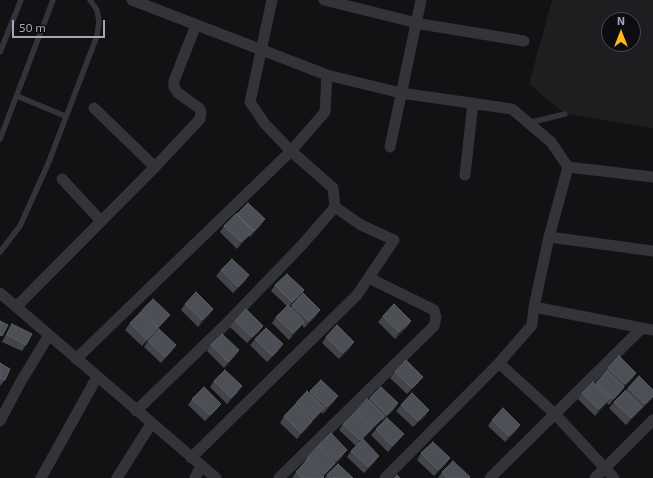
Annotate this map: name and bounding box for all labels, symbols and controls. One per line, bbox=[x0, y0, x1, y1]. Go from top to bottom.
scale bar bbox=[14, 12, 107, 38]
north arrow bbox=[601, 12, 641, 52]
text: N bbox=[617, 14, 625, 27]
text: 50 m bbox=[19, 20, 46, 34]

